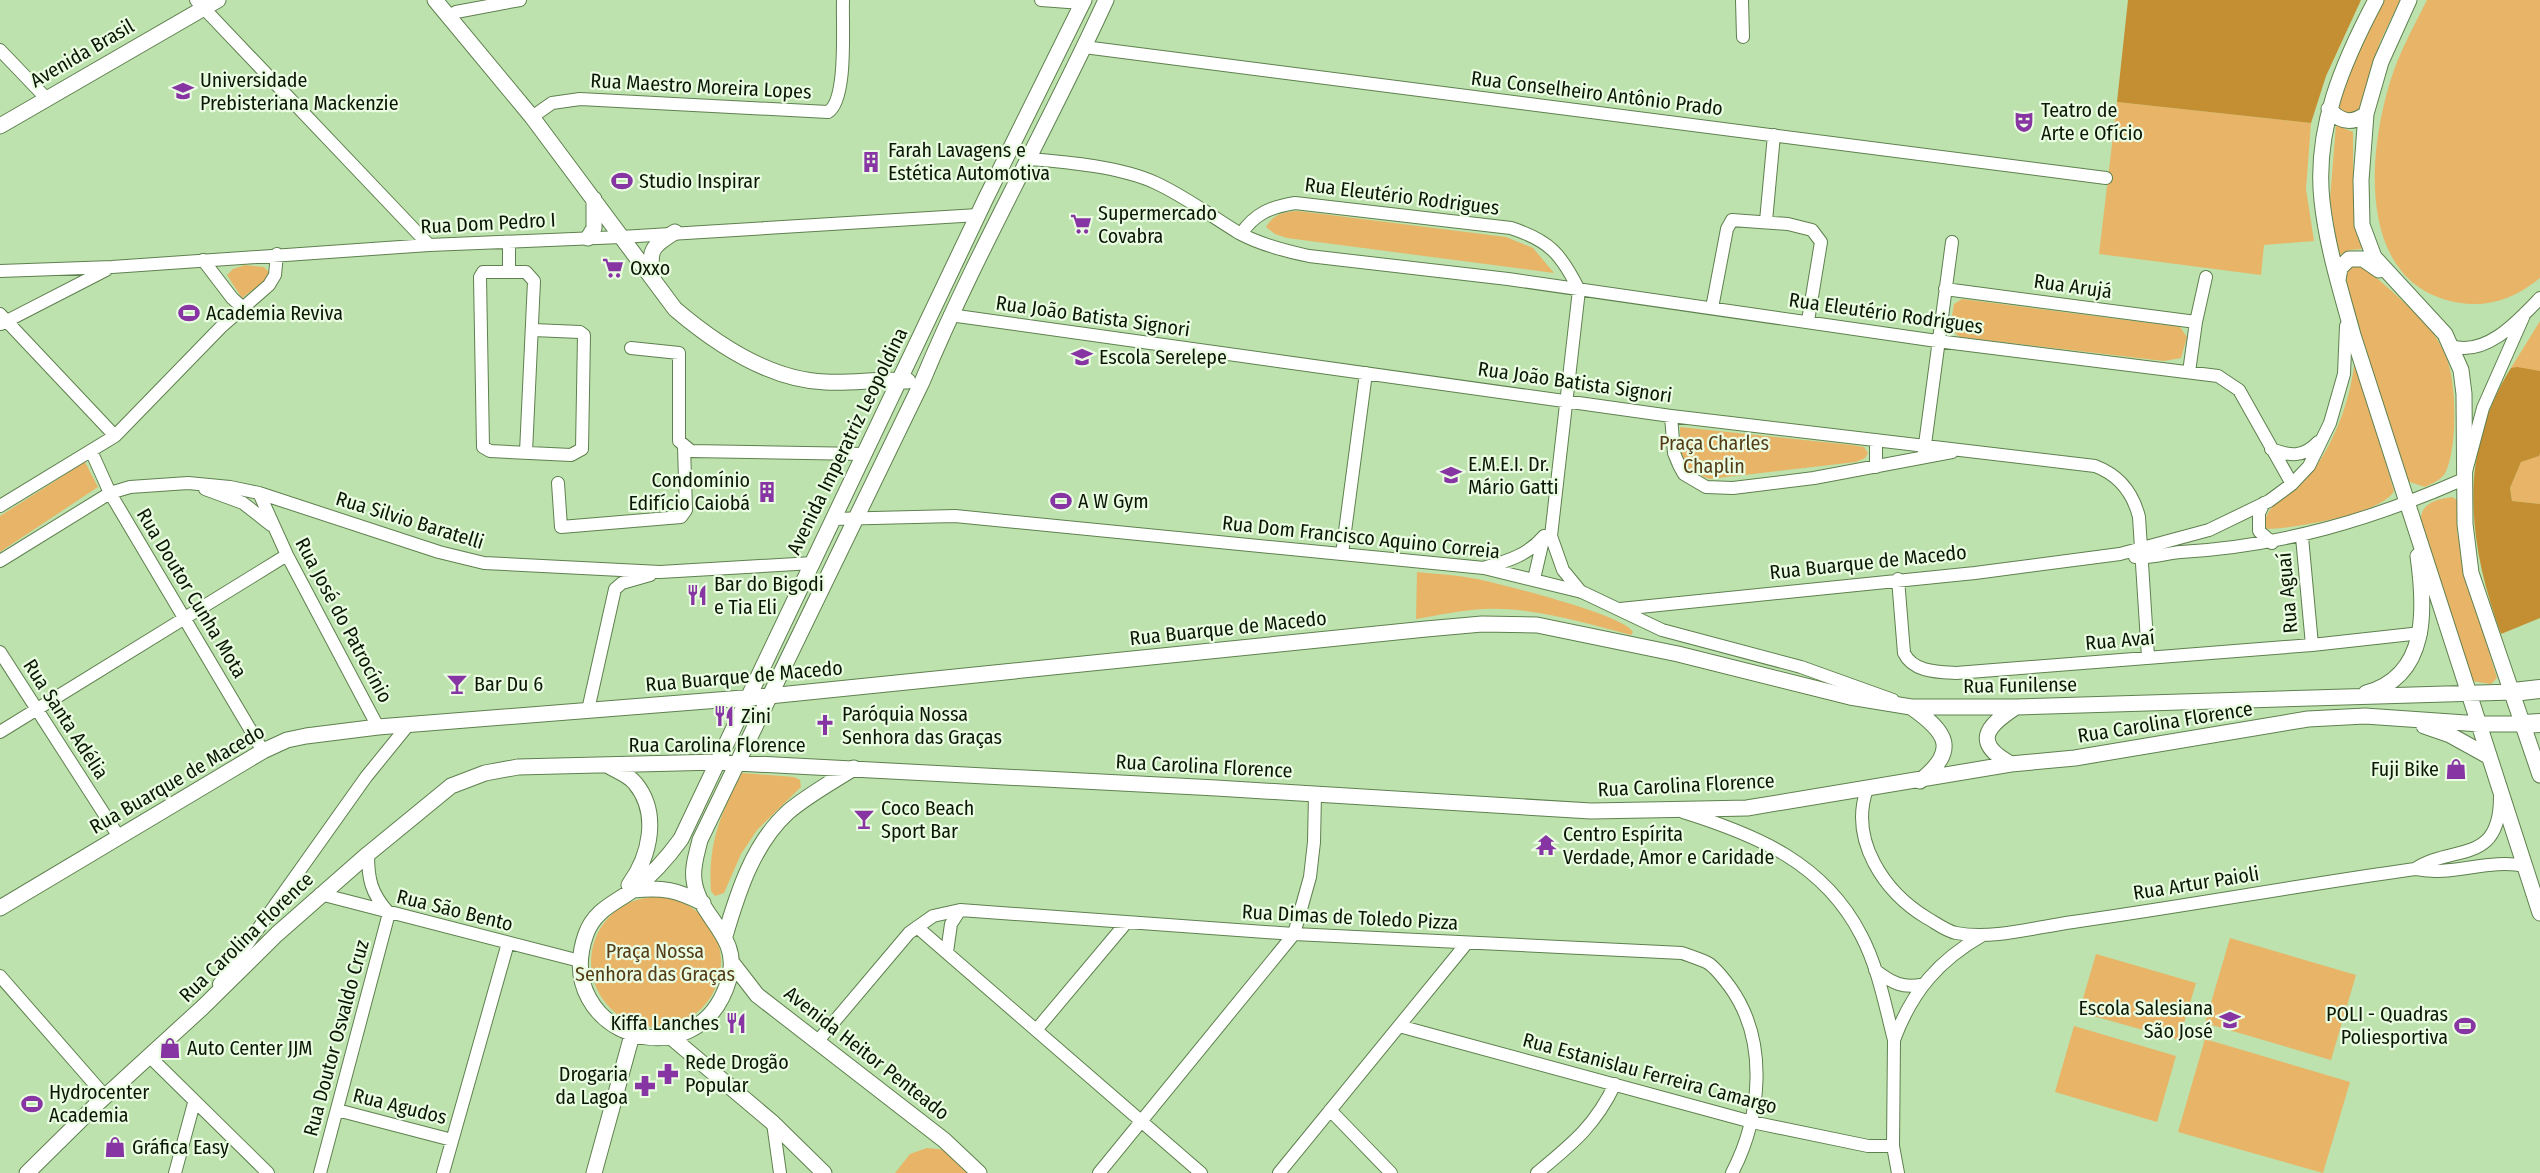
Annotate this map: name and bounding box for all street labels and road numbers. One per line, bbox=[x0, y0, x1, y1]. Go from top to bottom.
street label: Avenida Brasil bbox=[26, 14, 138, 92]
street label: Rua Conselheiro Antônio Prado bbox=[1470, 66, 1724, 120]
street label: Rua Maestro Moreira Lopes bbox=[590, 68, 812, 104]
street label: Rua Eleutério Rodrigues bbox=[1303, 172, 1501, 220]
street label: Rua Dom Pedro I bbox=[420, 207, 556, 239]
street label: Rua Arujá bbox=[2032, 269, 2114, 303]
street label: Rua Eleutério Rodrigues bbox=[1787, 287, 1985, 339]
street label: Rua João Batista Signori bbox=[994, 290, 1192, 342]
street label: Avenida Imperatriz Leopoldina bbox=[781, 324, 913, 558]
street label: Rua João Batista Signori bbox=[1476, 356, 1674, 408]
street label: Rua Silvio Baratelli bbox=[333, 486, 487, 554]
street label: Rua Doutor Cunha Mota bbox=[132, 504, 252, 682]
street label: Rua Dom Francisco Aquino Correia bbox=[1221, 510, 1501, 564]
street label: Rua José do Patrocínio bbox=[290, 533, 398, 707]
street label: Rua Buarque de Macedo bbox=[1768, 540, 1968, 584]
street label: Rua Aguaí bbox=[2272, 552, 2302, 634]
street label: Rua Buarque de Macedo bbox=[1128, 606, 1328, 650]
street label: Rua Avaí bbox=[2084, 625, 2156, 655]
street label: Rua Santa Adélia bbox=[18, 654, 114, 784]
street label: Rua Buarque de Macedo bbox=[644, 655, 844, 697]
street label: Rua Funilense bbox=[1963, 672, 2077, 698]
street label: Rua Carolina Florence bbox=[2076, 696, 2254, 748]
street label: Rua Buarque de Macedo bbox=[85, 719, 269, 839]
street label: Rua Carolina Florence bbox=[628, 733, 806, 757]
street label: Rua Carolina Florence bbox=[1115, 749, 1293, 783]
street label: Rua Carolina Florence bbox=[1597, 768, 1775, 802]
street label: Rua Artur Paioli bbox=[2131, 861, 2261, 905]
street label: Rua Carolina Florence bbox=[174, 867, 318, 1007]
street label: Rua São Bento bbox=[394, 884, 516, 936]
street label: Rua Dimas de Toledo Pizza bbox=[1241, 899, 1459, 935]
street label: Rua Doutor Osvaldo Cruz bbox=[298, 937, 374, 1139]
street label: Avenida Heitor Penteado bbox=[780, 981, 954, 1125]
street label: Rua Estanislau Ferreira Camargo bbox=[1520, 1027, 1780, 1119]
street label: Rua Agudos bbox=[351, 1083, 449, 1129]

